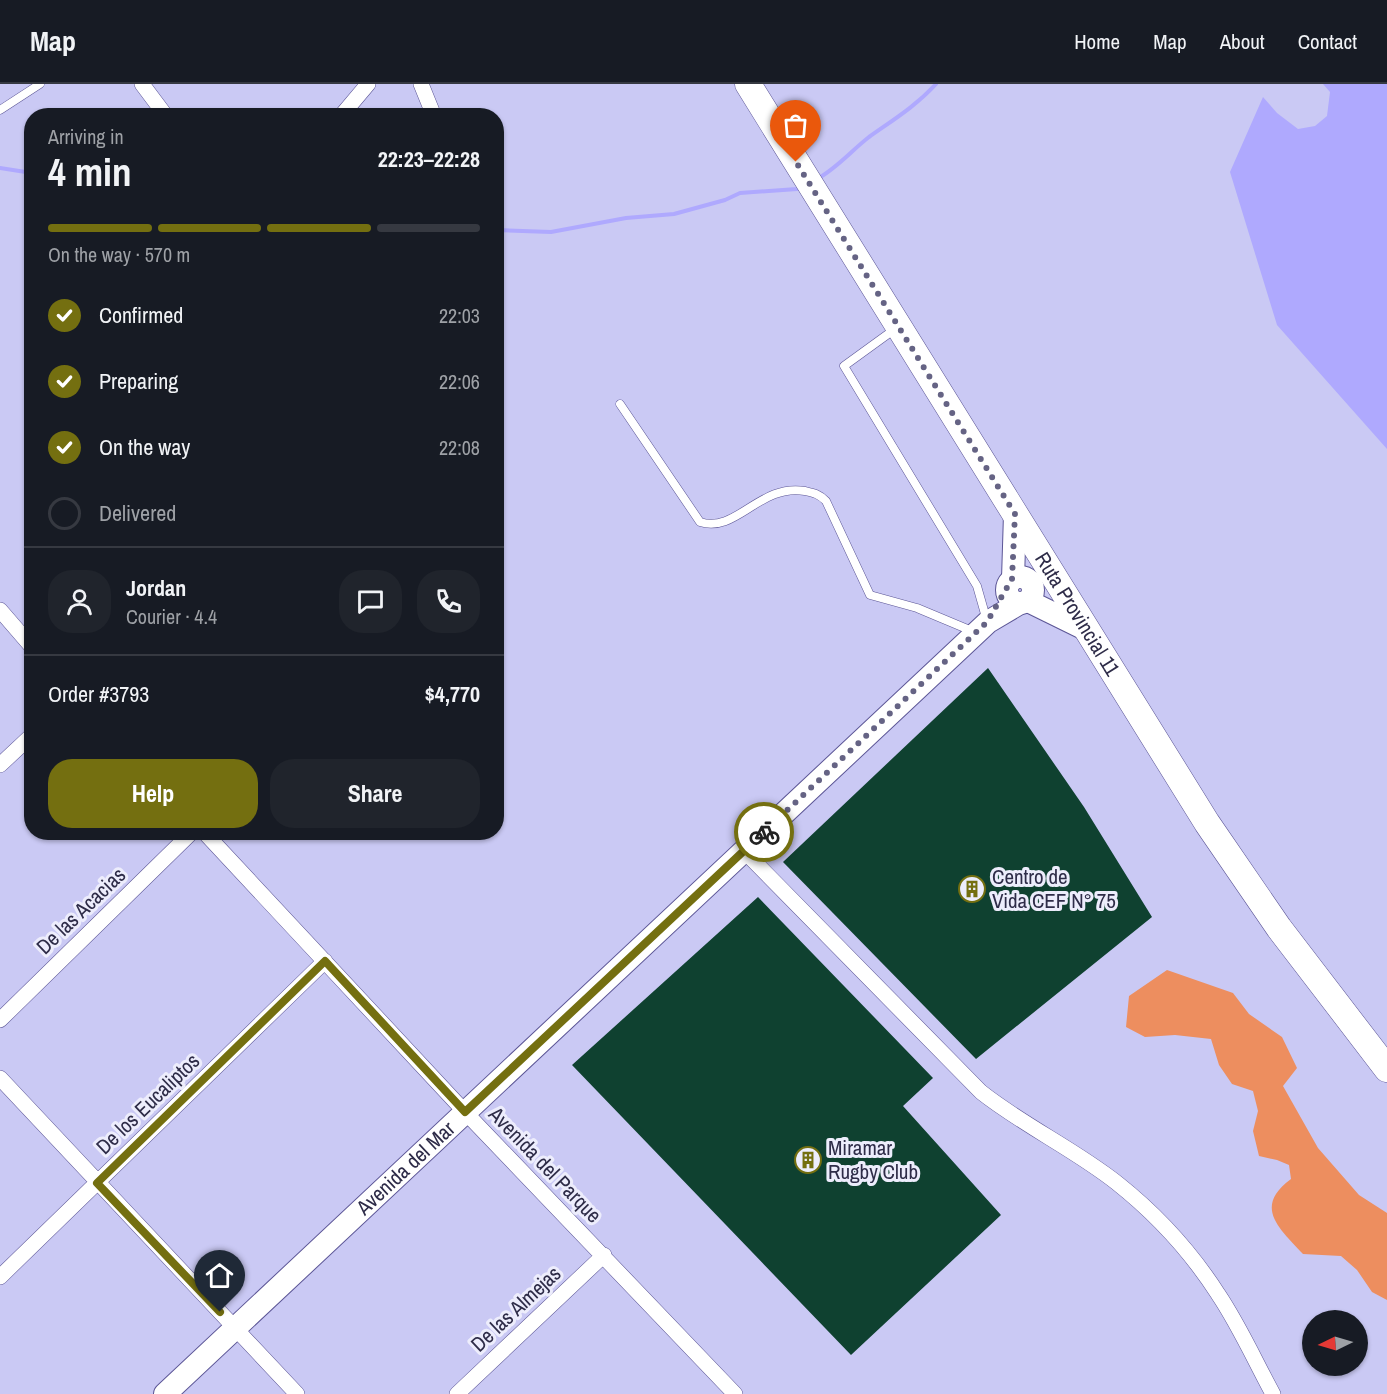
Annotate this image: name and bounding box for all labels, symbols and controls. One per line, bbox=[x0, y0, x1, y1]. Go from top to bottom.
text: Map bbox=[30, 22, 76, 60]
text: Home bbox=[1074, 27, 1120, 56]
text: Map bbox=[1153, 27, 1187, 56]
text: About bbox=[1220, 27, 1265, 56]
text: Contact bbox=[1298, 27, 1357, 56]
pin bbox=[770, 100, 821, 162]
icon: bag bbox=[779, 109, 812, 142]
text: Arriving in bbox=[48, 123, 124, 150]
text: 22:23–22:28 bbox=[378, 144, 480, 174]
text: 4 min bbox=[48, 146, 132, 198]
text: On the way · 570 m bbox=[48, 241, 190, 268]
icon: check bbox=[48, 299, 81, 332]
text: Confirmed bbox=[99, 300, 183, 330]
text: 22:03 bbox=[439, 302, 480, 329]
icon: check bbox=[48, 365, 81, 398]
text: Preparing bbox=[99, 366, 178, 396]
text: 22:06 bbox=[439, 368, 480, 395]
icon: check bbox=[48, 431, 81, 464]
text: On the way bbox=[99, 432, 190, 462]
text: 22:08 bbox=[439, 434, 480, 461]
text: Delivered bbox=[99, 498, 176, 528]
street label: Ruta Provincial 11 bbox=[1028, 546, 1127, 682]
button: person bbox=[48, 570, 111, 633]
button: chat bbox=[339, 570, 402, 633]
button: phone bbox=[417, 570, 480, 633]
text: Jordan bbox=[126, 573, 186, 603]
text: Courier · 4.4 bbox=[126, 603, 217, 630]
text: Order #3793 bbox=[48, 679, 149, 709]
text: $4,770 bbox=[425, 679, 480, 709]
button: Help bbox=[48, 759, 258, 828]
button: Share bbox=[270, 759, 480, 828]
courier bbox=[734, 802, 794, 862]
icon: bike bbox=[748, 816, 781, 849]
street label: De las Acacias bbox=[30, 861, 132, 961]
place label: Centro de Vida CEF N° 75 bbox=[992, 862, 1116, 915]
building icon: Centro de Vida CEF N° 75 bbox=[957, 874, 987, 904]
street label: De los Eucaliptos bbox=[89, 1047, 206, 1161]
street label: Avenida del Parque bbox=[482, 1100, 608, 1229]
street label: Avenida del Mar bbox=[349, 1114, 461, 1222]
place label: Miramar Rugby Club bbox=[828, 1133, 918, 1186]
building icon: Miramar Rugby Club bbox=[793, 1145, 823, 1175]
pin bbox=[194, 1250, 245, 1312]
icon: home bbox=[203, 1259, 236, 1292]
street label: De las Almejas bbox=[464, 1259, 567, 1358]
north arrow bbox=[1302, 1310, 1368, 1376]
map controls bbox=[1302, 1310, 1368, 1376]

